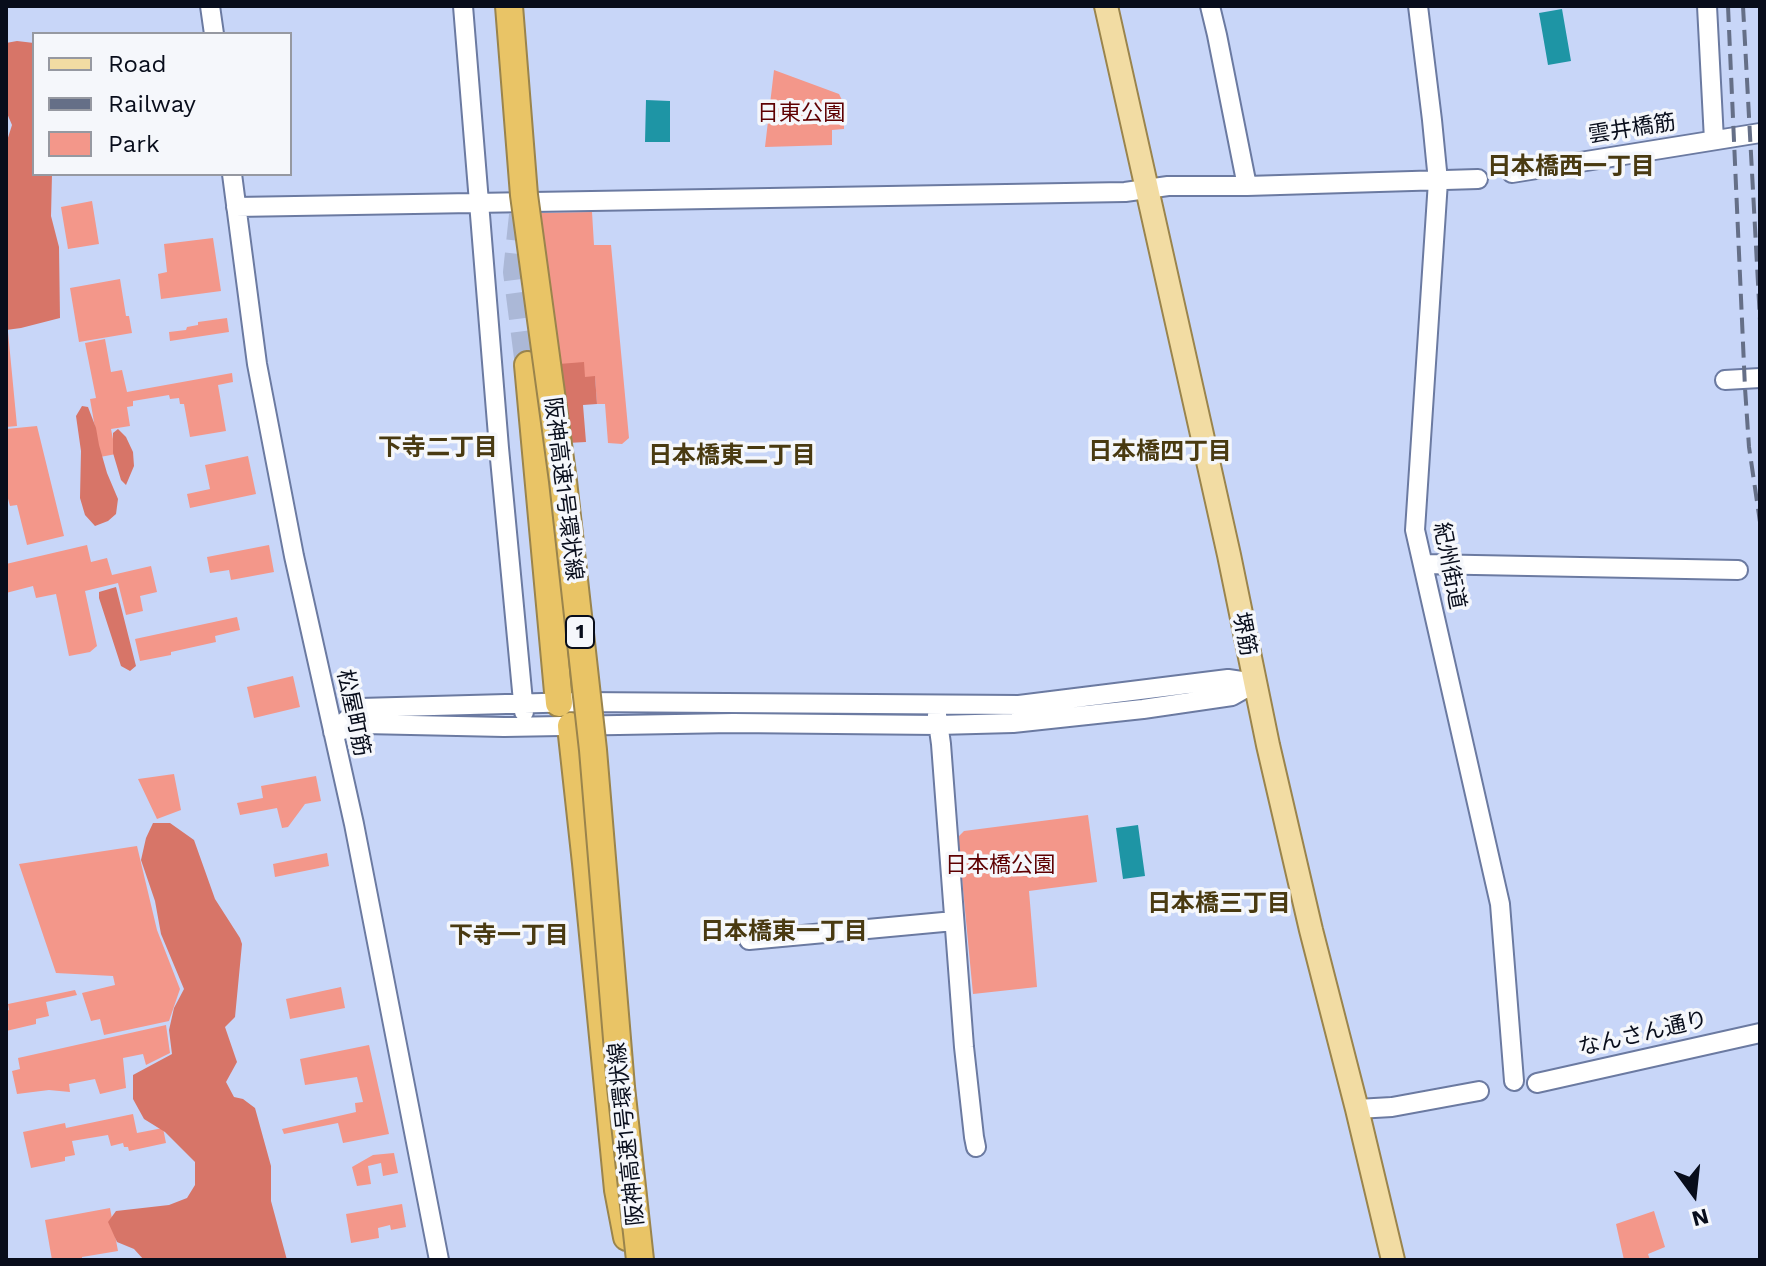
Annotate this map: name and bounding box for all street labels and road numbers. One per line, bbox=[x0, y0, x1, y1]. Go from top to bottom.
street label: 雲井橋筋 bbox=[1586, 109, 1678, 149]
street label: 阪神高速1号環状線 bbox=[539, 396, 587, 582]
street label: 紀州街道 bbox=[1428, 520, 1470, 612]
street label: 堺筋 bbox=[1227, 610, 1261, 658]
road number: 1 bbox=[566, 616, 594, 648]
street label: 松屋町筋 bbox=[331, 667, 375, 759]
street label: なんさん通り bbox=[1576, 1006, 1710, 1062]
street label: 阪神高速1号環状線 bbox=[604, 1041, 650, 1227]

